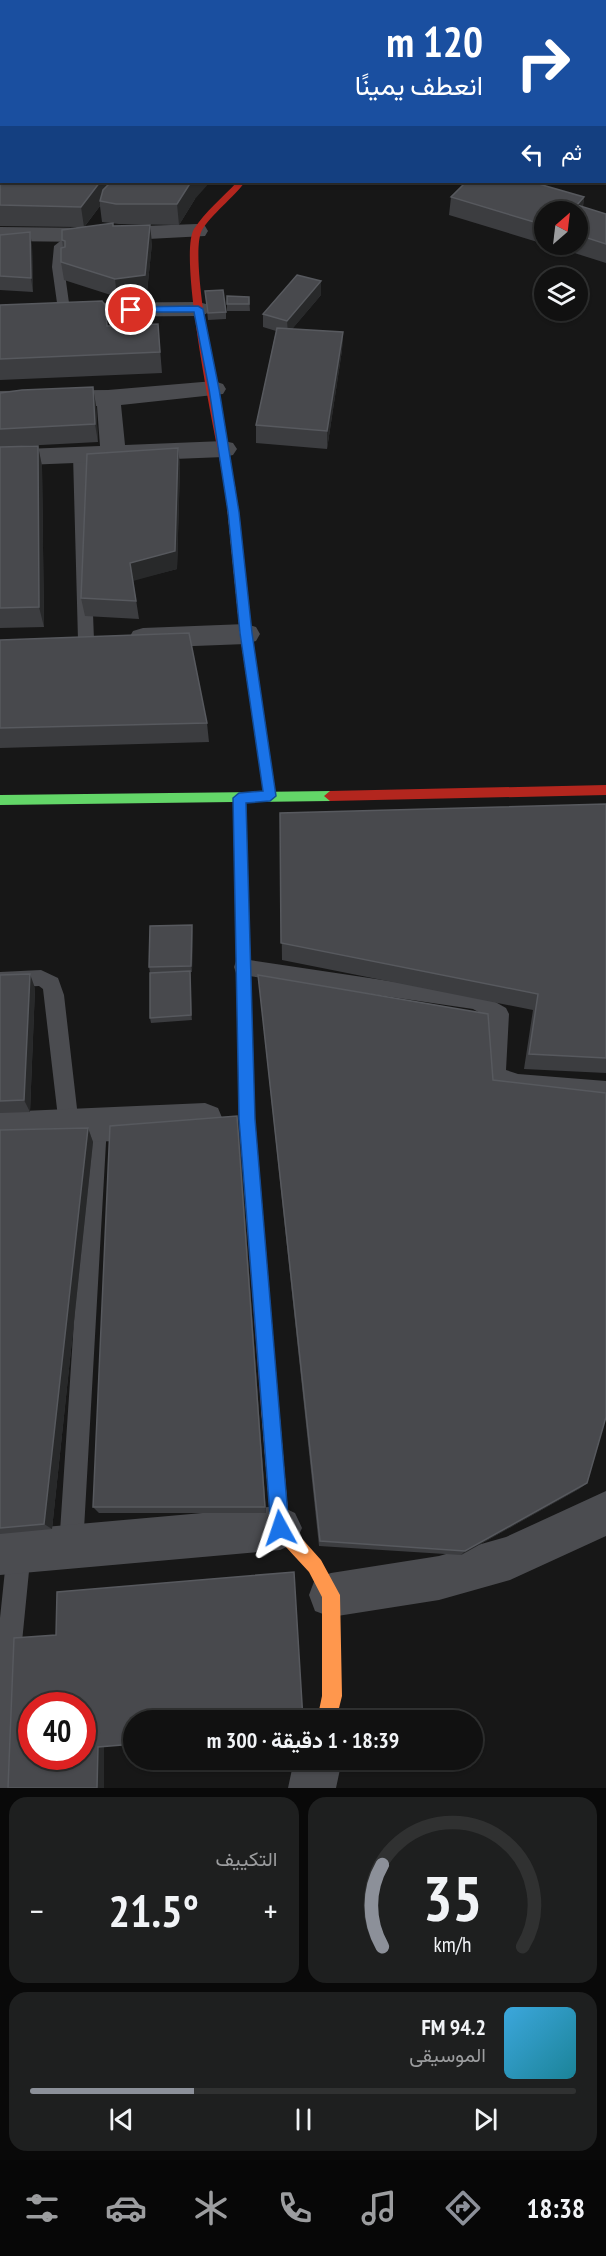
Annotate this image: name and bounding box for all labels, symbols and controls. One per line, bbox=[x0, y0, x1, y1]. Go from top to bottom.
text: 120 m bbox=[386, 14, 483, 69]
icon: right bbox=[504, 24, 582, 102]
text: انعطف يمينًا bbox=[355, 68, 483, 102]
icon: left bbox=[516, 138, 549, 171]
text: ثم bbox=[561, 138, 582, 166]
north arrow bbox=[534, 201, 588, 255]
map controls bbox=[534, 201, 588, 321]
button: layers bbox=[534, 267, 588, 321]
pin bbox=[105, 284, 156, 335]
icon: arrive bbox=[114, 293, 147, 326]
position arrow bbox=[248, 1496, 312, 1560]
speed limit sign: 40 bbox=[18, 1692, 96, 1770]
text: 18:39 · 1 دقيقة · 300 m bbox=[207, 1726, 399, 1754]
text: التكييف bbox=[215, 1846, 278, 1872]
text: 35 bbox=[422, 1857, 482, 1938]
text: 21.5° bbox=[109, 1881, 199, 1939]
text: − bbox=[30, 1889, 44, 1932]
text: + bbox=[264, 1889, 277, 1932]
text: km/h bbox=[433, 1930, 471, 1958]
text: 94.2 FM bbox=[421, 2013, 486, 2041]
text: الموسيقى bbox=[409, 2042, 486, 2068]
icon: previous bbox=[105, 2103, 138, 2136]
icon: pause bbox=[287, 2103, 320, 2136]
icon: next bbox=[469, 2103, 502, 2136]
icon: filters bbox=[21, 2187, 63, 2229]
icon: car bbox=[105, 2187, 147, 2229]
icon: climate bbox=[190, 2187, 232, 2229]
icon: phone bbox=[274, 2187, 316, 2229]
icon: music bbox=[358, 2187, 400, 2229]
icon: directions bbox=[442, 2187, 484, 2229]
text: 18:38 bbox=[526, 2191, 585, 2225]

